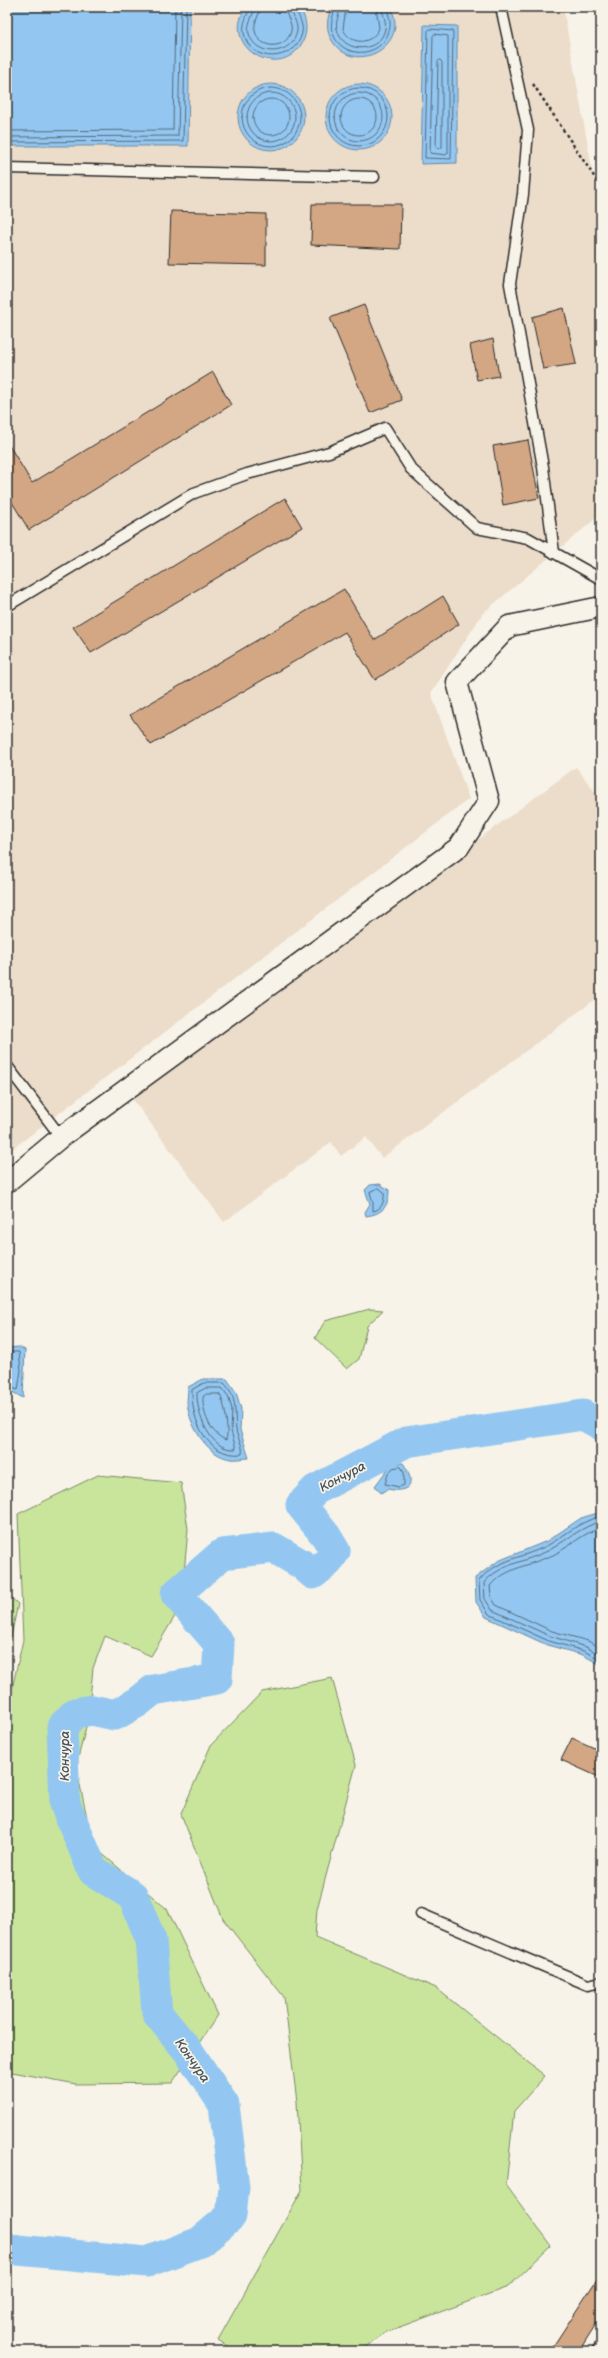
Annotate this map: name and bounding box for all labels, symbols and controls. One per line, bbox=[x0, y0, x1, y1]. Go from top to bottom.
water label: Кончура bbox=[317, 1458, 369, 1496]
water label: Кончура bbox=[57, 1731, 73, 1781]
water label: Кончура bbox=[171, 2035, 213, 2086]

